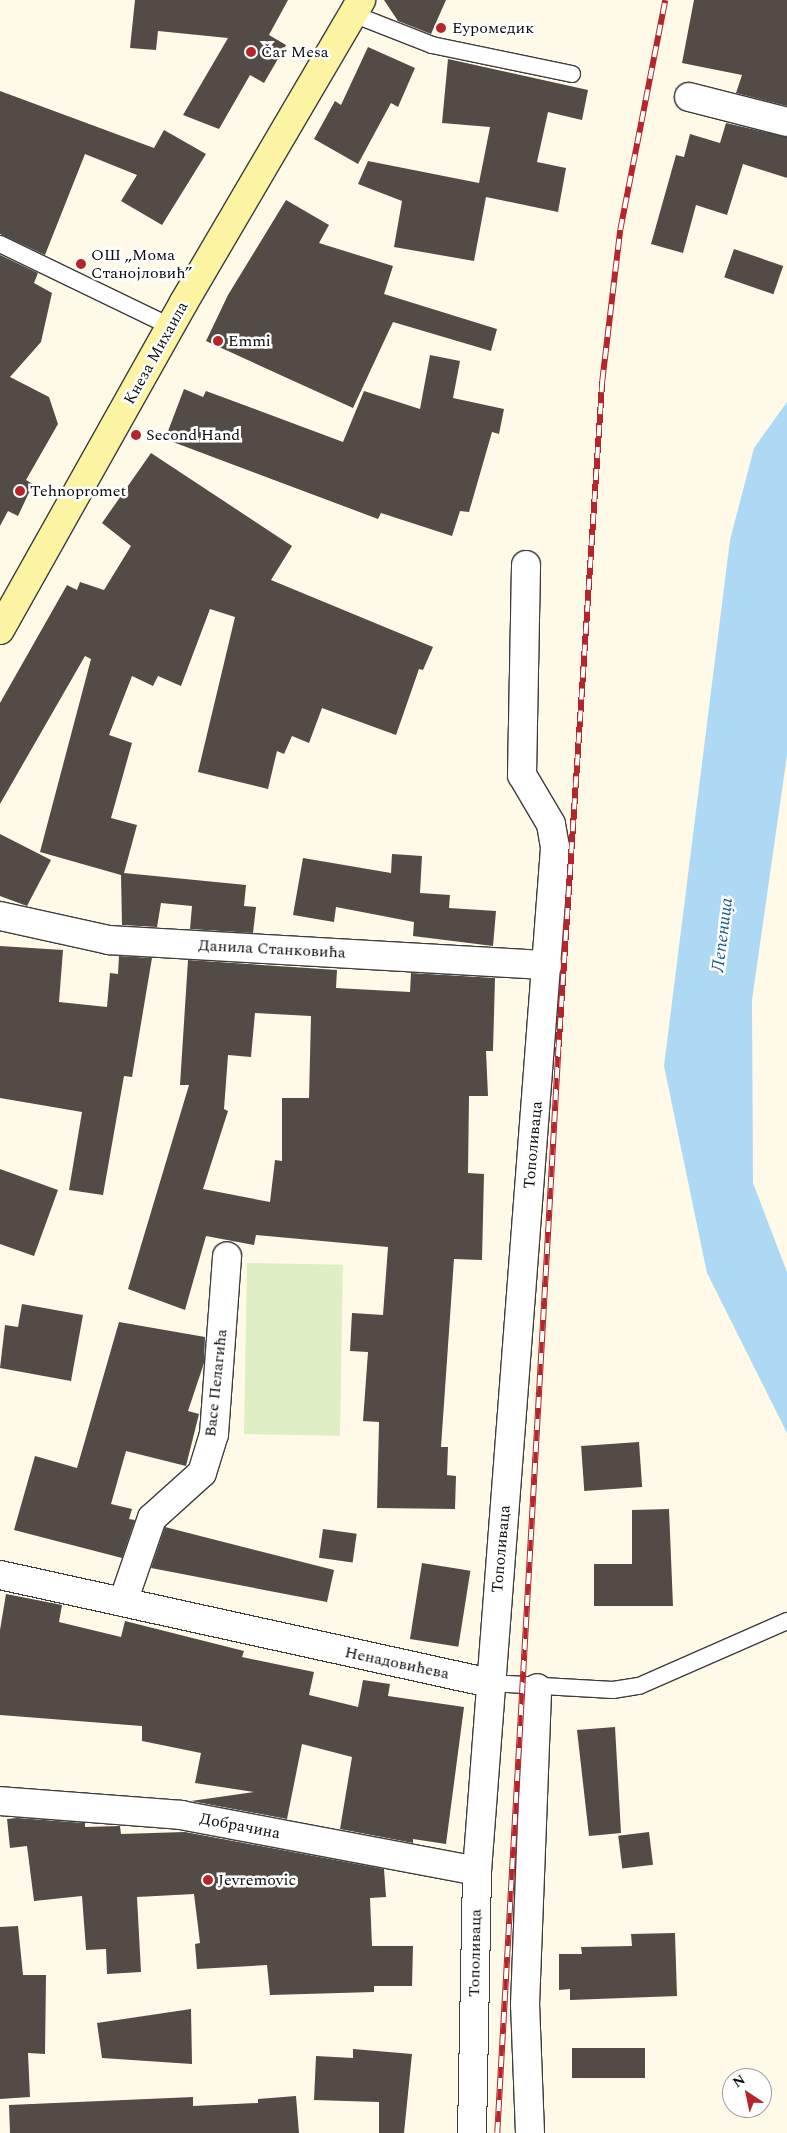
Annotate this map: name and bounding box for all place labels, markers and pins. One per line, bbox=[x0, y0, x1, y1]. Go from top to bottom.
place label: Еуромедик bbox=[452, 18, 534, 38]
marker: Еуромедик bbox=[434, 21, 448, 35]
place label: Čar Mesa bbox=[261, 42, 329, 62]
marker: Čar Mesa bbox=[245, 46, 257, 58]
place label: ОШ „Мома Станојловић” bbox=[91, 245, 192, 283]
marker: ОШ „Мома Станојловић” bbox=[75, 258, 87, 270]
place label: Emmi bbox=[228, 331, 271, 351]
marker: Emmi bbox=[212, 335, 224, 347]
place label: Second Hand bbox=[146, 425, 240, 445]
marker: Second Hand bbox=[130, 429, 142, 441]
place label: Tehnopromet bbox=[30, 481, 126, 501]
marker: Tehnopromet bbox=[14, 485, 26, 497]
place label: Jevremovic bbox=[218, 1870, 296, 1890]
marker: Jevremovic bbox=[202, 1874, 214, 1886]

